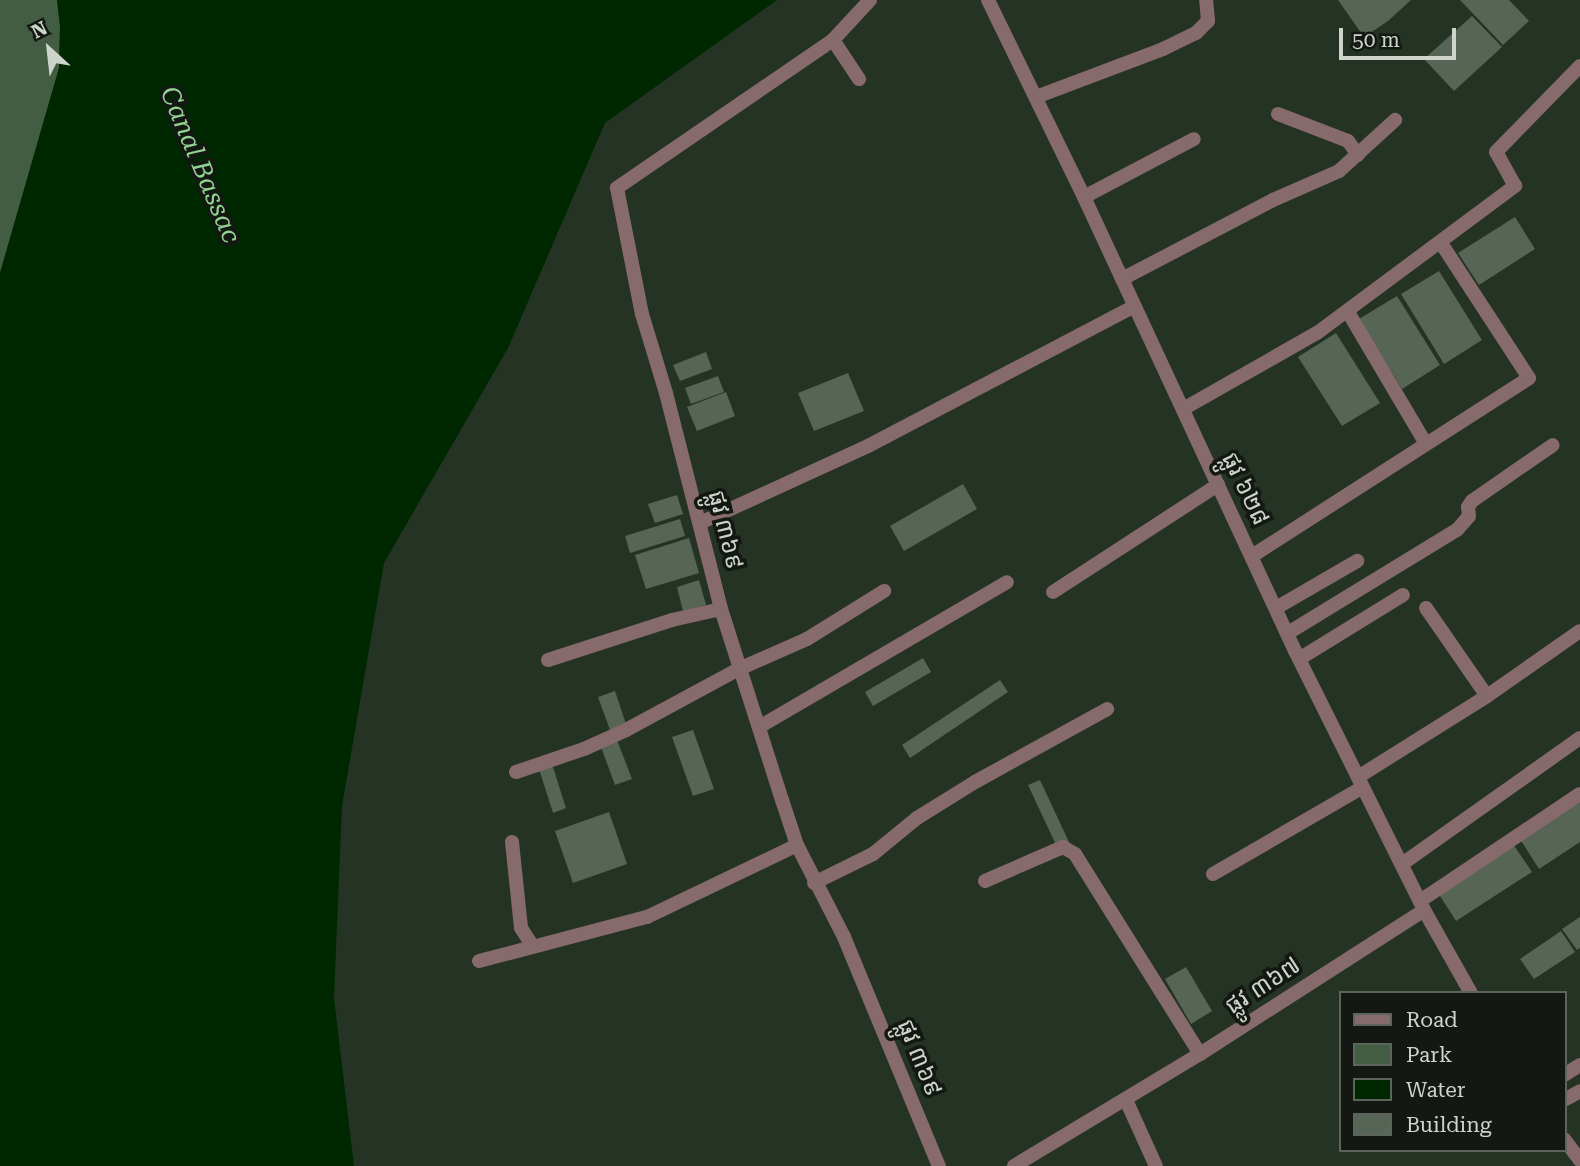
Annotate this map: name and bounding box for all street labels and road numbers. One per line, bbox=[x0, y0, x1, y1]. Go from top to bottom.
street label: ផ្លូវ ៦២៨ bbox=[1215, 448, 1275, 530]
street label: ផ្លូវ ៣៦៩ bbox=[701, 488, 749, 572]
street label: ផ្លូវ ៣៦៧ bbox=[1220, 951, 1306, 1021]
street label: ផ្លូវ ៣៦៩ bbox=[891, 1015, 947, 1101]

